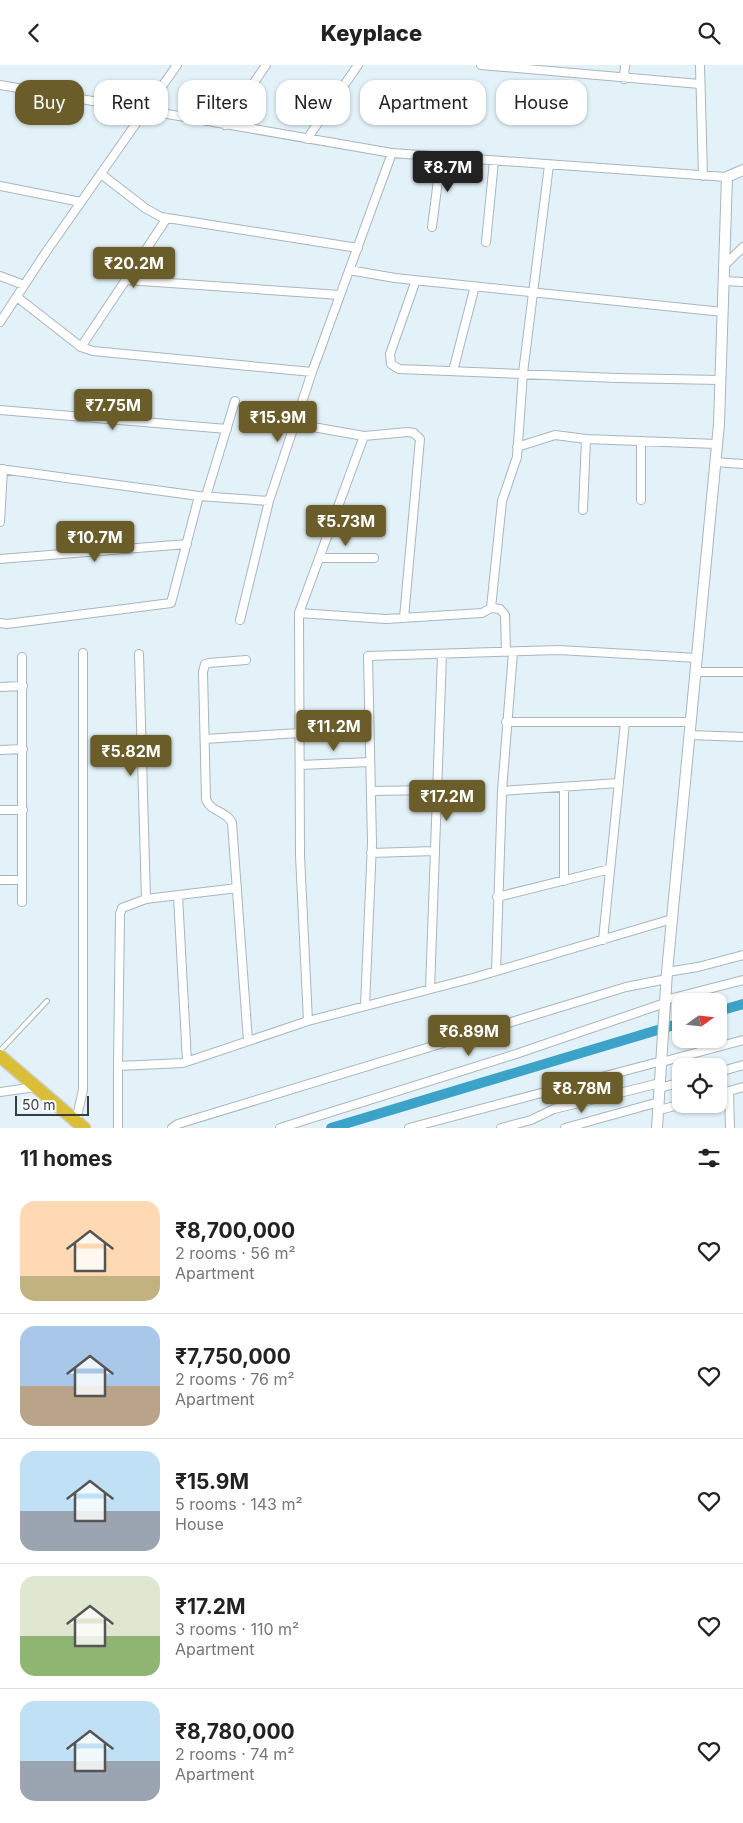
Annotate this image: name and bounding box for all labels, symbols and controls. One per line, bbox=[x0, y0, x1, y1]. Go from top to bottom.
icon: back bbox=[20, 19, 48, 47]
icon: search bbox=[695, 19, 723, 47]
text: Keyplace bbox=[321, 20, 422, 46]
chip: Buy bbox=[15, 80, 84, 125]
chip: Rent bbox=[94, 80, 168, 125]
chip: Filters bbox=[178, 80, 266, 125]
chip: New bbox=[276, 80, 350, 125]
chip: Apartment bbox=[360, 80, 486, 125]
chip: House bbox=[496, 80, 587, 125]
pin: ₹8.7M bbox=[413, 151, 483, 193]
text: ₹8.7M bbox=[424, 157, 472, 177]
pin: ₹20.2M bbox=[93, 247, 175, 289]
text: ₹20.2M bbox=[104, 253, 164, 273]
pin: ₹7.75M bbox=[72, 389, 154, 431]
text: ₹7.75M bbox=[85, 395, 141, 415]
pin: ₹15.9M bbox=[237, 401, 319, 443]
text: ₹15.9M bbox=[250, 407, 306, 427]
pin: ₹5.73M bbox=[305, 505, 387, 547]
text: ₹5.73M bbox=[317, 511, 375, 531]
pin: ₹10.7M bbox=[54, 521, 136, 563]
text: ₹10.7M bbox=[67, 527, 123, 547]
pin: ₹11.2M bbox=[293, 709, 375, 752]
text: ₹11.2M bbox=[307, 716, 361, 736]
pin: ₹5.82M bbox=[90, 735, 172, 777]
text: ₹5.82M bbox=[101, 741, 161, 761]
pin: ₹17.2M bbox=[406, 779, 488, 822]
text: ₹17.2M bbox=[420, 786, 474, 806]
north arrow bbox=[672, 993, 728, 1047]
map controls bbox=[672, 993, 727, 1113]
pin: ₹6.89M bbox=[428, 1015, 510, 1057]
text: ₹6.89M bbox=[439, 1021, 499, 1041]
button: locate bbox=[672, 1058, 727, 1113]
pin: ₹8.78M bbox=[541, 1071, 623, 1114]
text: ₹8.78M bbox=[553, 1078, 611, 1098]
scale bar bbox=[15, 1093, 89, 1116]
text: 50 m bbox=[22, 1096, 56, 1113]
icon: filters bbox=[695, 1144, 723, 1172]
text: 11 homes bbox=[20, 1146, 112, 1171]
text: ₹8,700,000 bbox=[175, 1218, 295, 1243]
icon: home bbox=[60, 1221, 120, 1281]
icon: heart bbox=[695, 1237, 723, 1265]
text: 2 rooms · 56 m² bbox=[175, 1243, 296, 1263]
text: Apartment bbox=[175, 1263, 255, 1283]
text: ₹7,750,000 bbox=[175, 1344, 291, 1369]
icon: home bbox=[60, 1346, 120, 1406]
icon: heart bbox=[695, 1362, 723, 1390]
text: 2 rooms · 76 m² bbox=[175, 1369, 295, 1389]
text: Apartment bbox=[175, 1389, 255, 1409]
text: ₹15.9M bbox=[175, 1469, 249, 1494]
icon: home bbox=[60, 1471, 120, 1531]
icon: heart bbox=[695, 1487, 723, 1515]
text: 5 rooms · 143 m² bbox=[175, 1494, 303, 1514]
text: House bbox=[175, 1514, 224, 1534]
text: ₹17.2M bbox=[175, 1594, 245, 1619]
icon: home bbox=[60, 1596, 120, 1656]
icon: heart bbox=[695, 1612, 723, 1640]
text: 3 rooms · 110 m² bbox=[175, 1619, 299, 1639]
text: Apartment bbox=[175, 1639, 255, 1659]
text: ₹8,780,000 bbox=[175, 1719, 295, 1744]
icon: home bbox=[60, 1721, 120, 1781]
icon: heart bbox=[695, 1737, 723, 1765]
text: 2 rooms · 74 m² bbox=[175, 1744, 294, 1764]
text: Apartment bbox=[175, 1764, 255, 1784]

